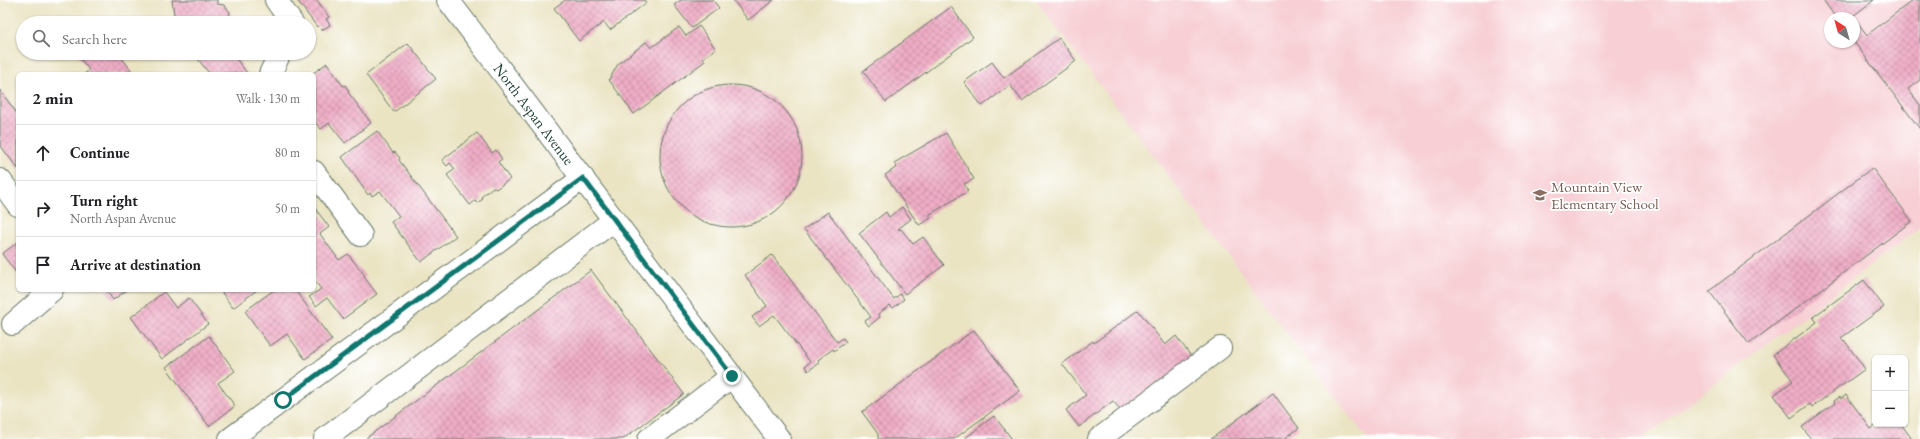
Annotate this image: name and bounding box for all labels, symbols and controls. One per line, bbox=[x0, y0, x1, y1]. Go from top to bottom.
north arrow bbox=[1824, 12, 1860, 48]
search box bbox=[16, 16, 316, 60]
icon: search bbox=[30, 27, 52, 49]
text: Search here bbox=[62, 29, 127, 48]
street label: North Aspan Avenue bbox=[490, 59, 579, 169]
text: 2 min bbox=[32, 87, 73, 109]
text: Walk · 130 m bbox=[236, 90, 300, 107]
icon: ahead bbox=[32, 142, 54, 164]
text: Continue bbox=[70, 143, 130, 162]
text: 80 m bbox=[275, 144, 300, 161]
place label: Mountain View Elementary School bbox=[1551, 177, 1659, 213]
school or university icon: Mountain View Elementary School bbox=[1532, 187, 1548, 203]
text: Turn right bbox=[70, 191, 138, 210]
icon: right bbox=[32, 198, 54, 220]
text: 50 m bbox=[275, 200, 300, 217]
text: North Aspan Avenue bbox=[70, 210, 176, 227]
icon: arrive bbox=[32, 254, 54, 276]
text: Arrive at destination bbox=[70, 255, 201, 274]
map controls bbox=[1872, 355, 1908, 427]
button: + bbox=[1872, 355, 1908, 391]
route end bbox=[723, 367, 741, 385]
route start bbox=[274, 391, 292, 409]
button: − bbox=[1872, 391, 1908, 427]

